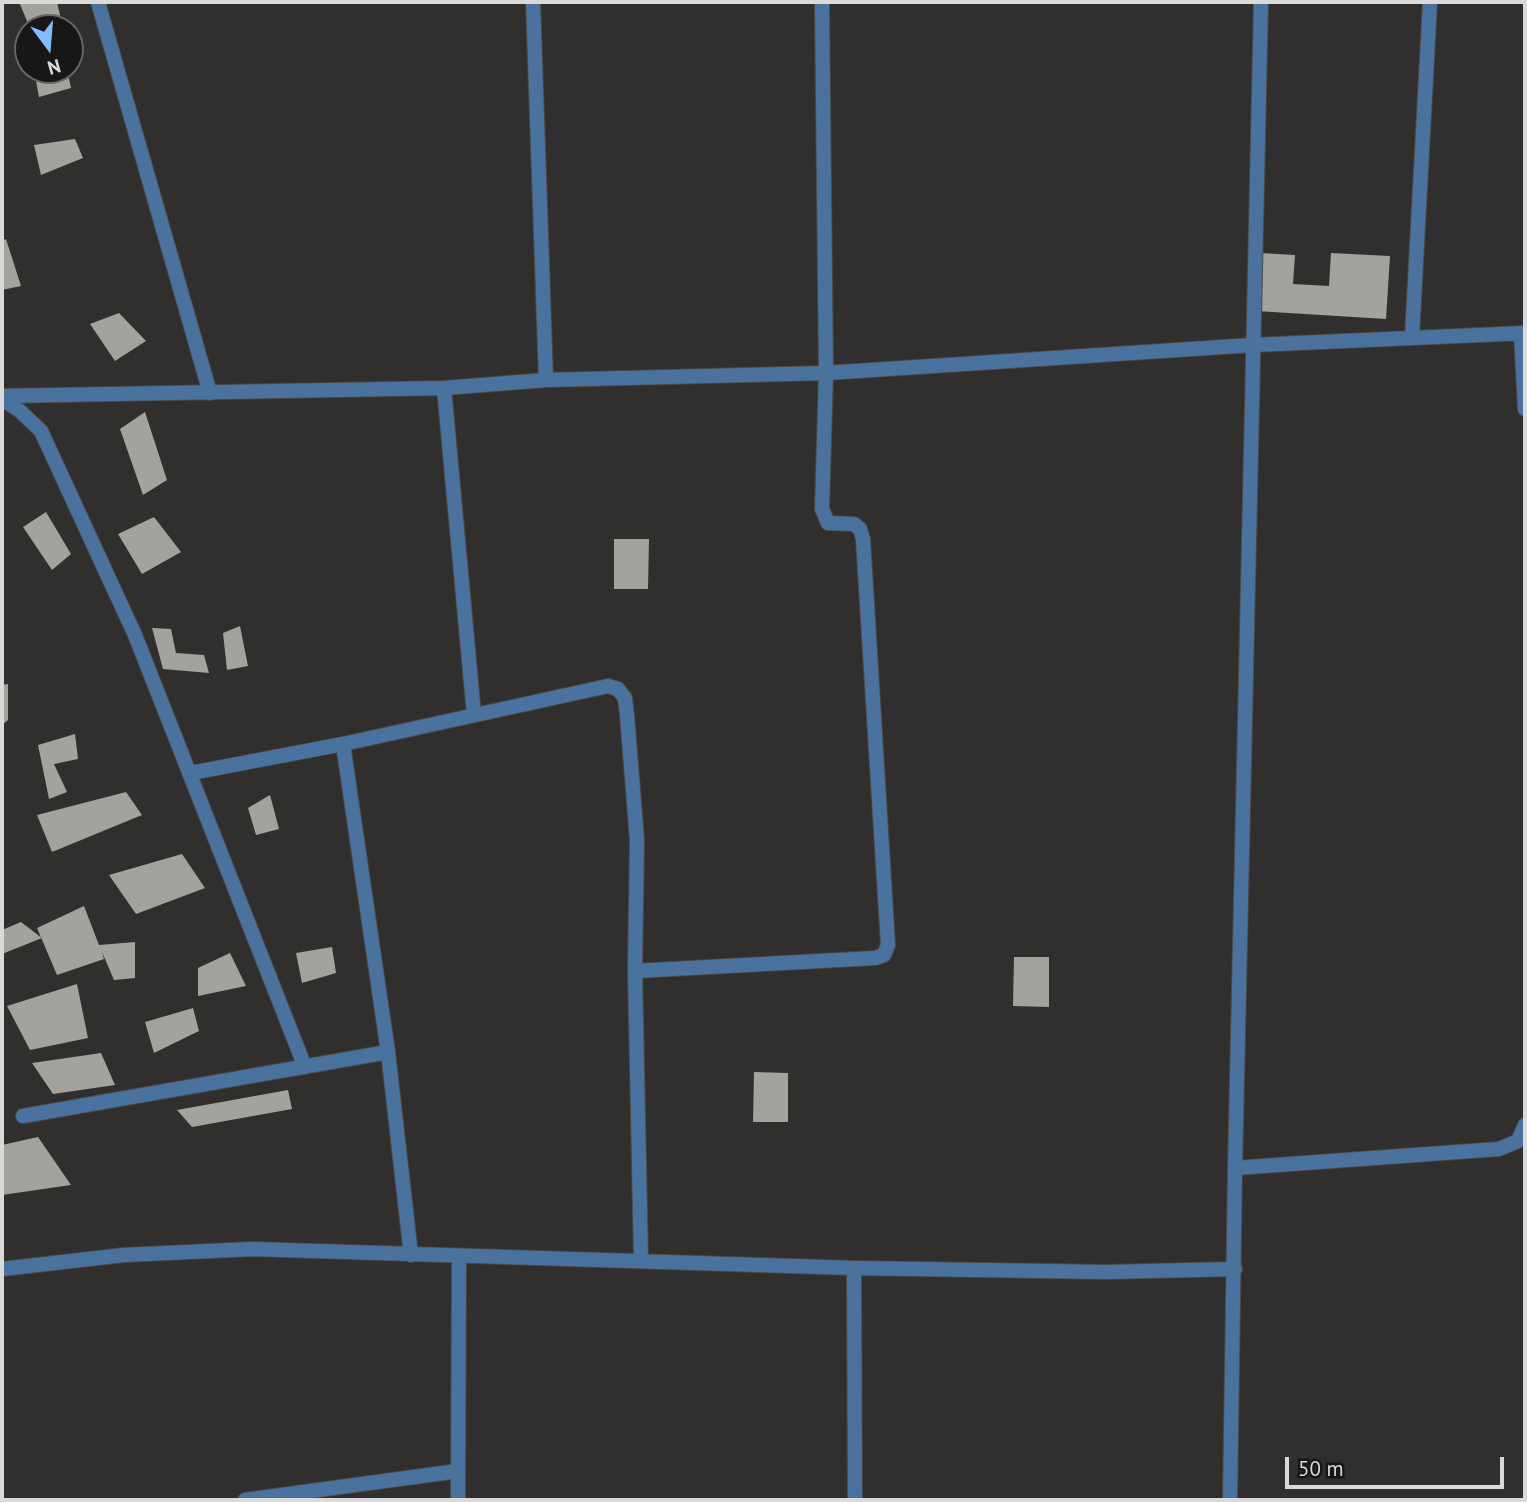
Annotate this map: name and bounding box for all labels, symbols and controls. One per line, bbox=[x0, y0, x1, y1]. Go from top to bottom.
north arrow bbox=[14, 14, 84, 84]
text: N bbox=[45, 54, 64, 81]
scale bar bbox=[1289, 1442, 1508, 1486]
text: 50 m bbox=[1298, 1455, 1344, 1482]

